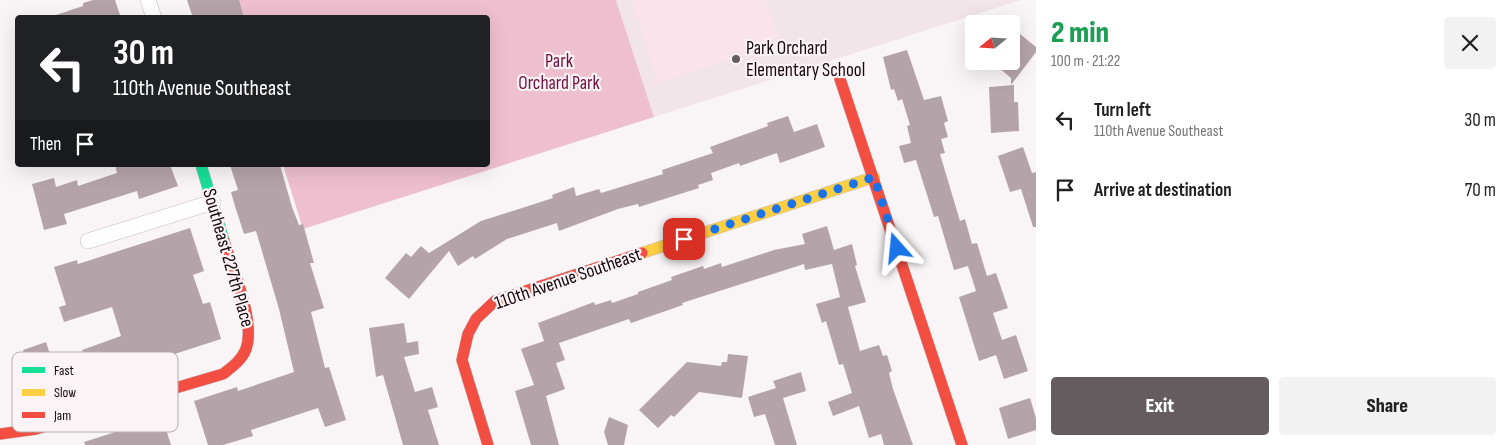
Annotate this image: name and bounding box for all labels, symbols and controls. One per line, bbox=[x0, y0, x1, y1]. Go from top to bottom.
north arrow bbox=[965, 15, 1020, 70]
map controls bbox=[965, 15, 1020, 70]
text: 2 min bbox=[1051, 15, 1109, 51]
button: close bbox=[1444, 17, 1496, 69]
text: 30 m bbox=[113, 32, 174, 75]
icon: left bbox=[30, 35, 95, 100]
place label: Park Orchard Elementary School bbox=[746, 37, 865, 82]
park label: Park Orchard Park bbox=[518, 50, 600, 95]
text: 100 m · 21:22 bbox=[1051, 52, 1120, 71]
marker: Park Orchard Elementary School bbox=[730, 53, 742, 65]
text: 110th Avenue Southeast bbox=[113, 75, 291, 102]
text: Turn left bbox=[1094, 99, 1151, 122]
icon: left bbox=[1051, 106, 1079, 134]
text: 30 m bbox=[1464, 109, 1496, 132]
text: 110th Avenue Southeast bbox=[1094, 122, 1223, 141]
icon: arrive bbox=[71, 130, 99, 158]
text: Then bbox=[30, 133, 61, 156]
icon: arrive bbox=[1051, 176, 1079, 204]
text: Arrive at destination bbox=[1094, 179, 1232, 202]
text: 70 m bbox=[1465, 179, 1496, 202]
street label: Southeast 227th Place bbox=[197, 186, 259, 330]
pin bbox=[663, 218, 705, 260]
position arrow bbox=[870, 221, 922, 273]
icon: arrive bbox=[670, 225, 698, 253]
street label: 110th Avenue Southeast bbox=[492, 243, 645, 315]
legend bbox=[12, 352, 178, 432]
text: Fast bbox=[54, 362, 74, 379]
button: Exit bbox=[1051, 377, 1269, 435]
button: Share bbox=[1279, 377, 1496, 435]
text: Slow bbox=[54, 384, 76, 401]
text: Jam bbox=[53, 407, 71, 424]

